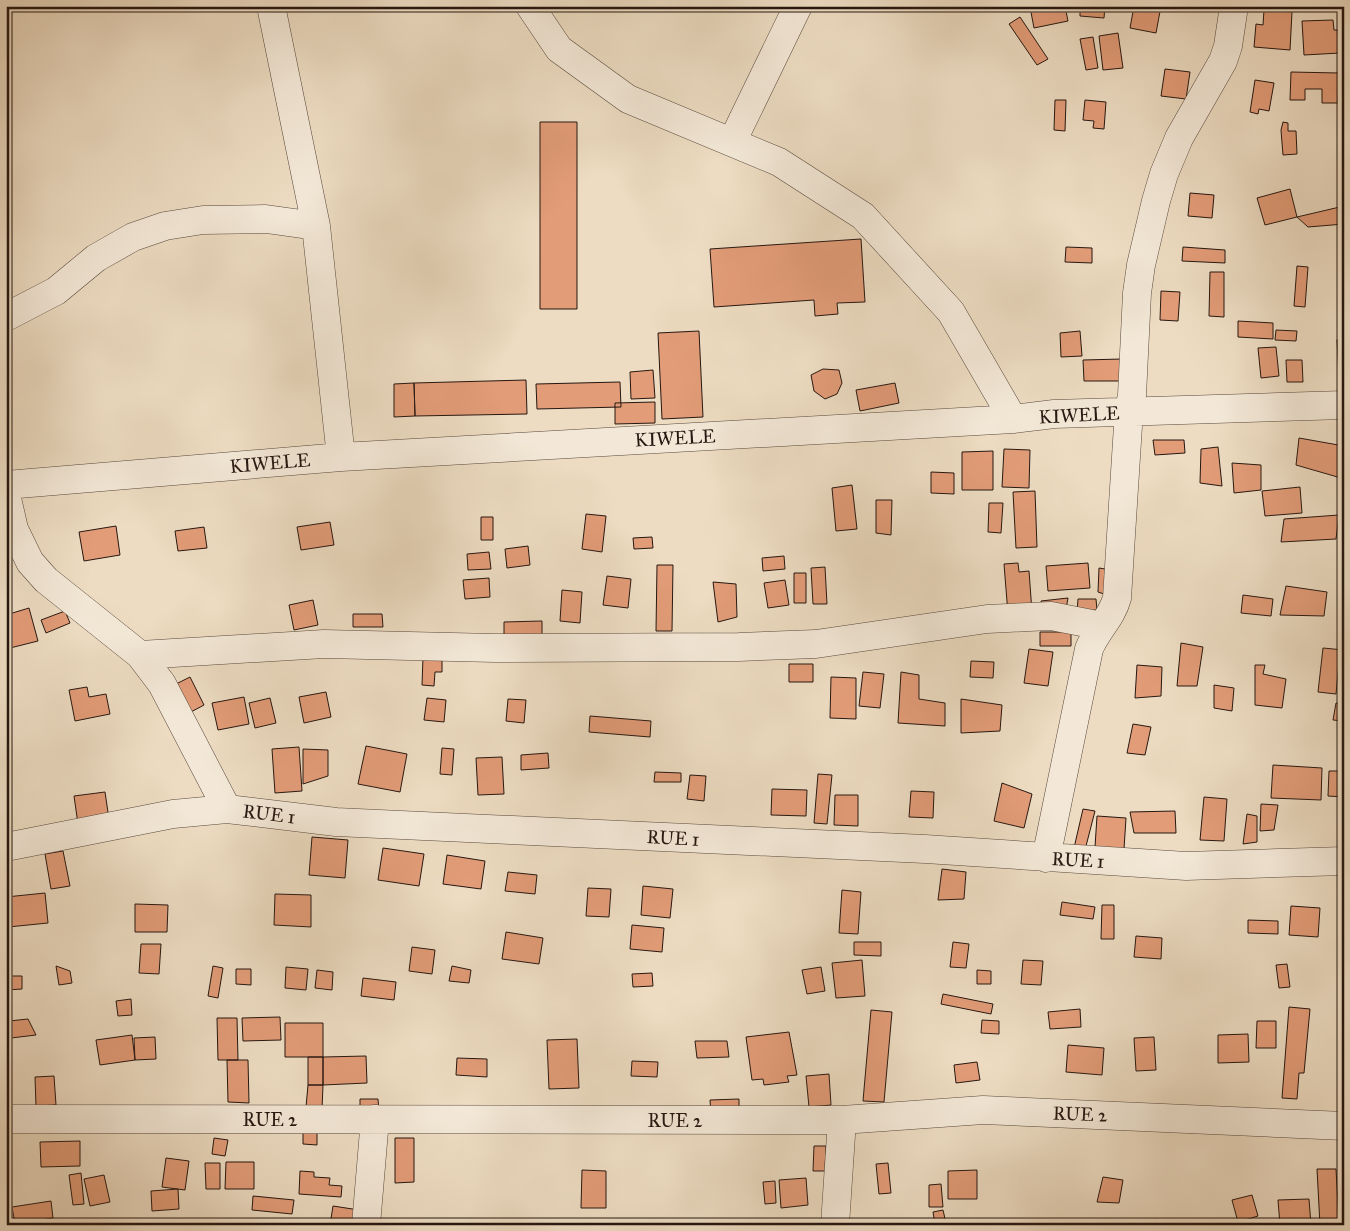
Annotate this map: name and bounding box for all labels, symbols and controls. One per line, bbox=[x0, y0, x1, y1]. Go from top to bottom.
street label: KIWELE bbox=[1038, 401, 1120, 429]
street label: KIWELE bbox=[634, 424, 716, 452]
street label: KIWELE bbox=[229, 448, 312, 478]
street label: RUE 1 bbox=[241, 799, 297, 829]
street label: RUE 1 bbox=[646, 825, 700, 851]
street label: RUE 1 bbox=[1051, 847, 1105, 873]
street label: RUE 2 bbox=[1052, 1102, 1108, 1126]
street label: RUE 2 bbox=[243, 1108, 298, 1131]
street label: RUE 2 bbox=[648, 1109, 703, 1132]

